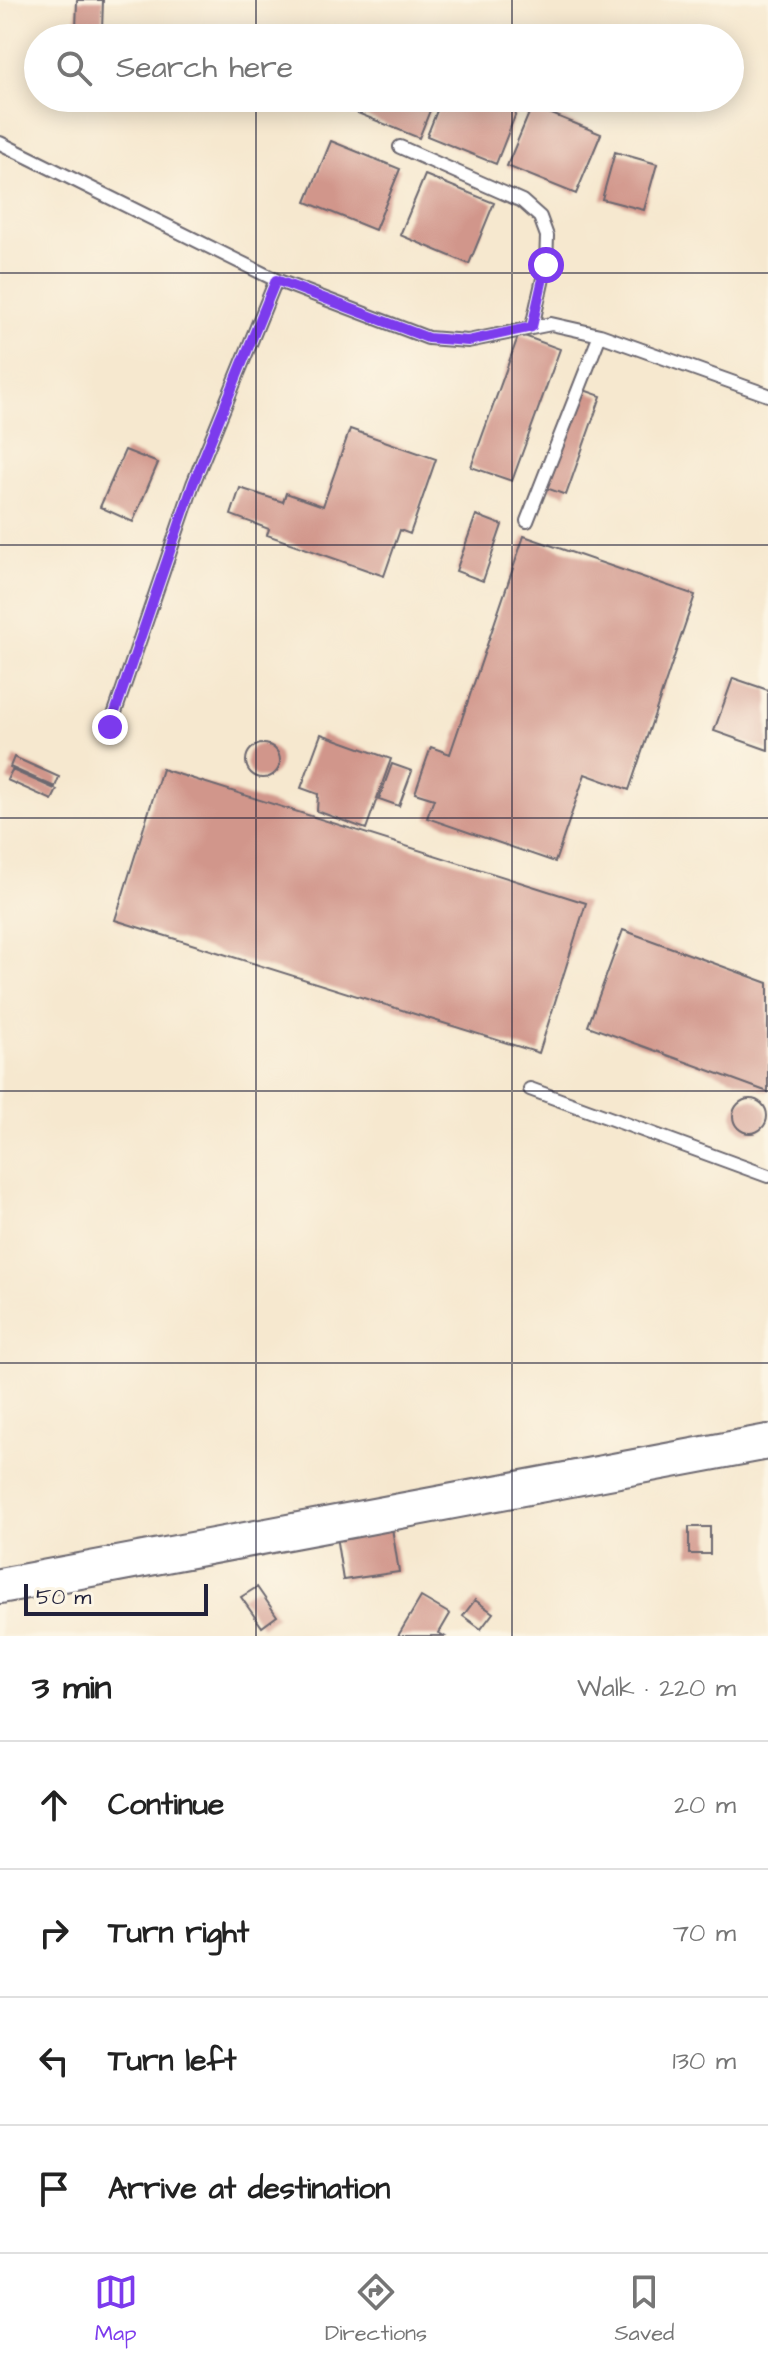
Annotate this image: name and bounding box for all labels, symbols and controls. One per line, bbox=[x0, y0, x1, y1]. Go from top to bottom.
search box bbox=[24, 24, 744, 112]
icon: search bbox=[52, 46, 96, 90]
text: Search here bbox=[116, 47, 293, 89]
route start bbox=[528, 247, 564, 283]
route end bbox=[92, 709, 128, 745]
scale bar bbox=[24, 1580, 208, 1616]
text: 50 m bbox=[36, 1582, 91, 1613]
text: 3 min bbox=[32, 1664, 112, 1712]
text: Walk · 220 m bbox=[577, 1670, 736, 1706]
icon: ahead bbox=[32, 1783, 76, 1827]
text: Continue bbox=[108, 1784, 224, 1826]
text: 20 m bbox=[674, 1787, 736, 1823]
icon: right bbox=[32, 1911, 76, 1955]
text: Turn right bbox=[108, 1912, 249, 1954]
text: 70 m bbox=[673, 1915, 736, 1951]
icon: left bbox=[32, 2039, 76, 2083]
text: Turn left bbox=[108, 2040, 236, 2082]
text: 130 m bbox=[672, 2043, 736, 2079]
icon: arrive bbox=[32, 2167, 76, 2211]
text: Arrive at destination bbox=[108, 2168, 390, 2210]
tab: Map bbox=[94, 2270, 138, 2349]
tab: Directions bbox=[325, 2270, 427, 2349]
tab: Saved bbox=[614, 2270, 674, 2349]

